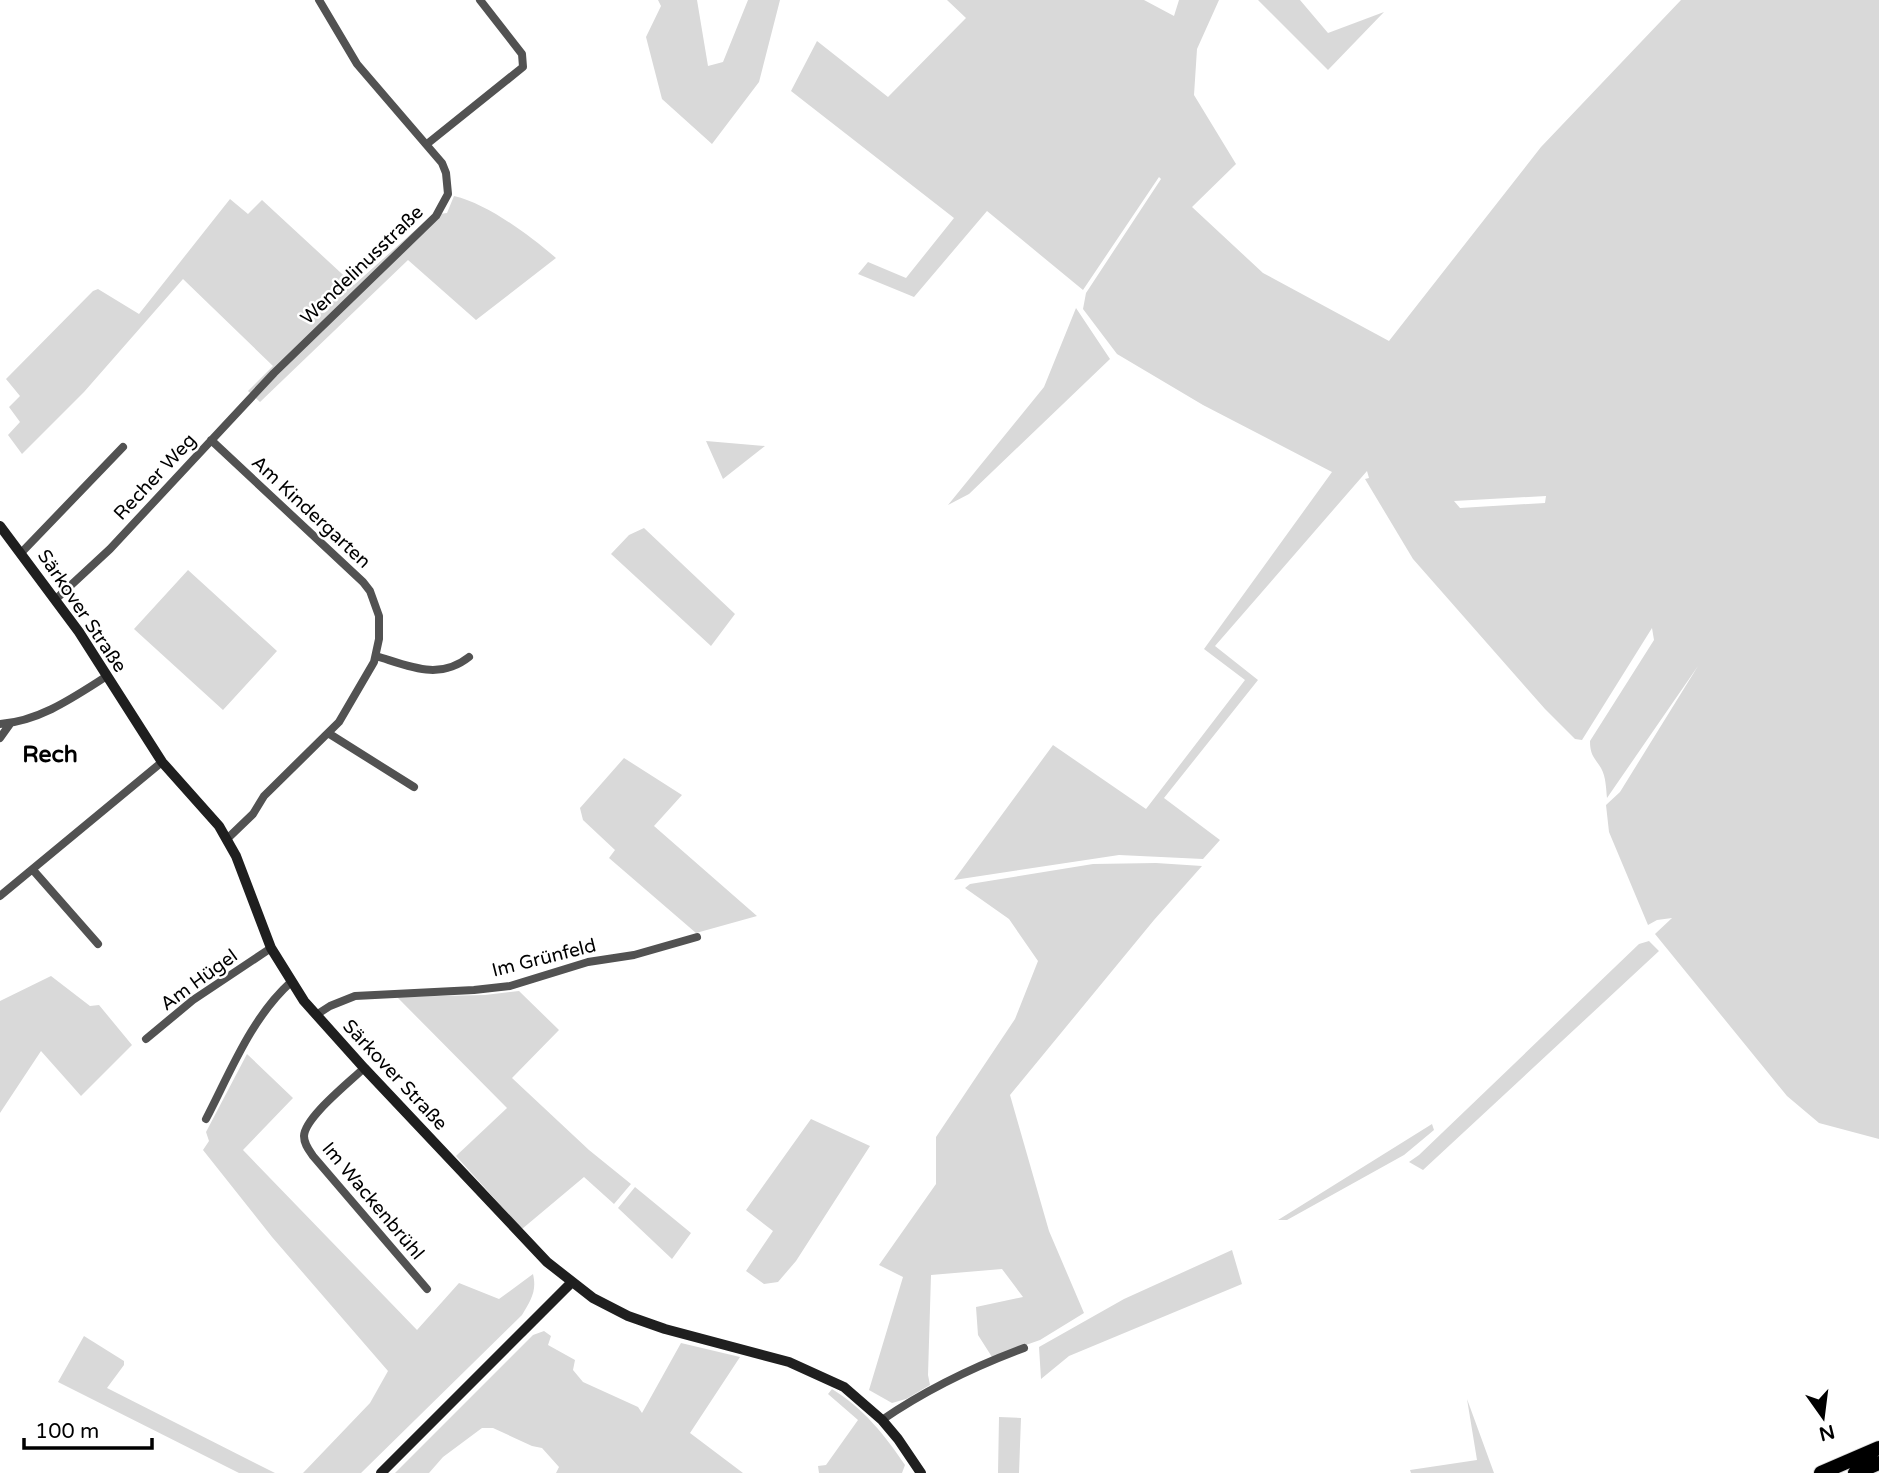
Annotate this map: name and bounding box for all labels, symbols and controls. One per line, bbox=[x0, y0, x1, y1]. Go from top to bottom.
street label: Wendelinusstraße bbox=[296, 201, 428, 329]
street label: Recher Weg bbox=[109, 429, 201, 525]
street label: Am Kindergarten bbox=[247, 451, 375, 573]
street label: Särkover Straße bbox=[33, 546, 131, 676]
district label: Rech bbox=[22, 741, 78, 769]
street label: Im Grünfeld bbox=[490, 934, 598, 982]
street label: Am Hügel bbox=[156, 945, 242, 1015]
street label: Särkover Straße bbox=[338, 1015, 452, 1135]
street label: Im Wackenbrühl bbox=[317, 1138, 429, 1264]
north arrow bbox=[1788, 1382, 1858, 1452]
scale bar bbox=[24, 1406, 152, 1450]
text: 100 m bbox=[35, 1419, 99, 1444]
text: N bbox=[1817, 1420, 1837, 1445]

